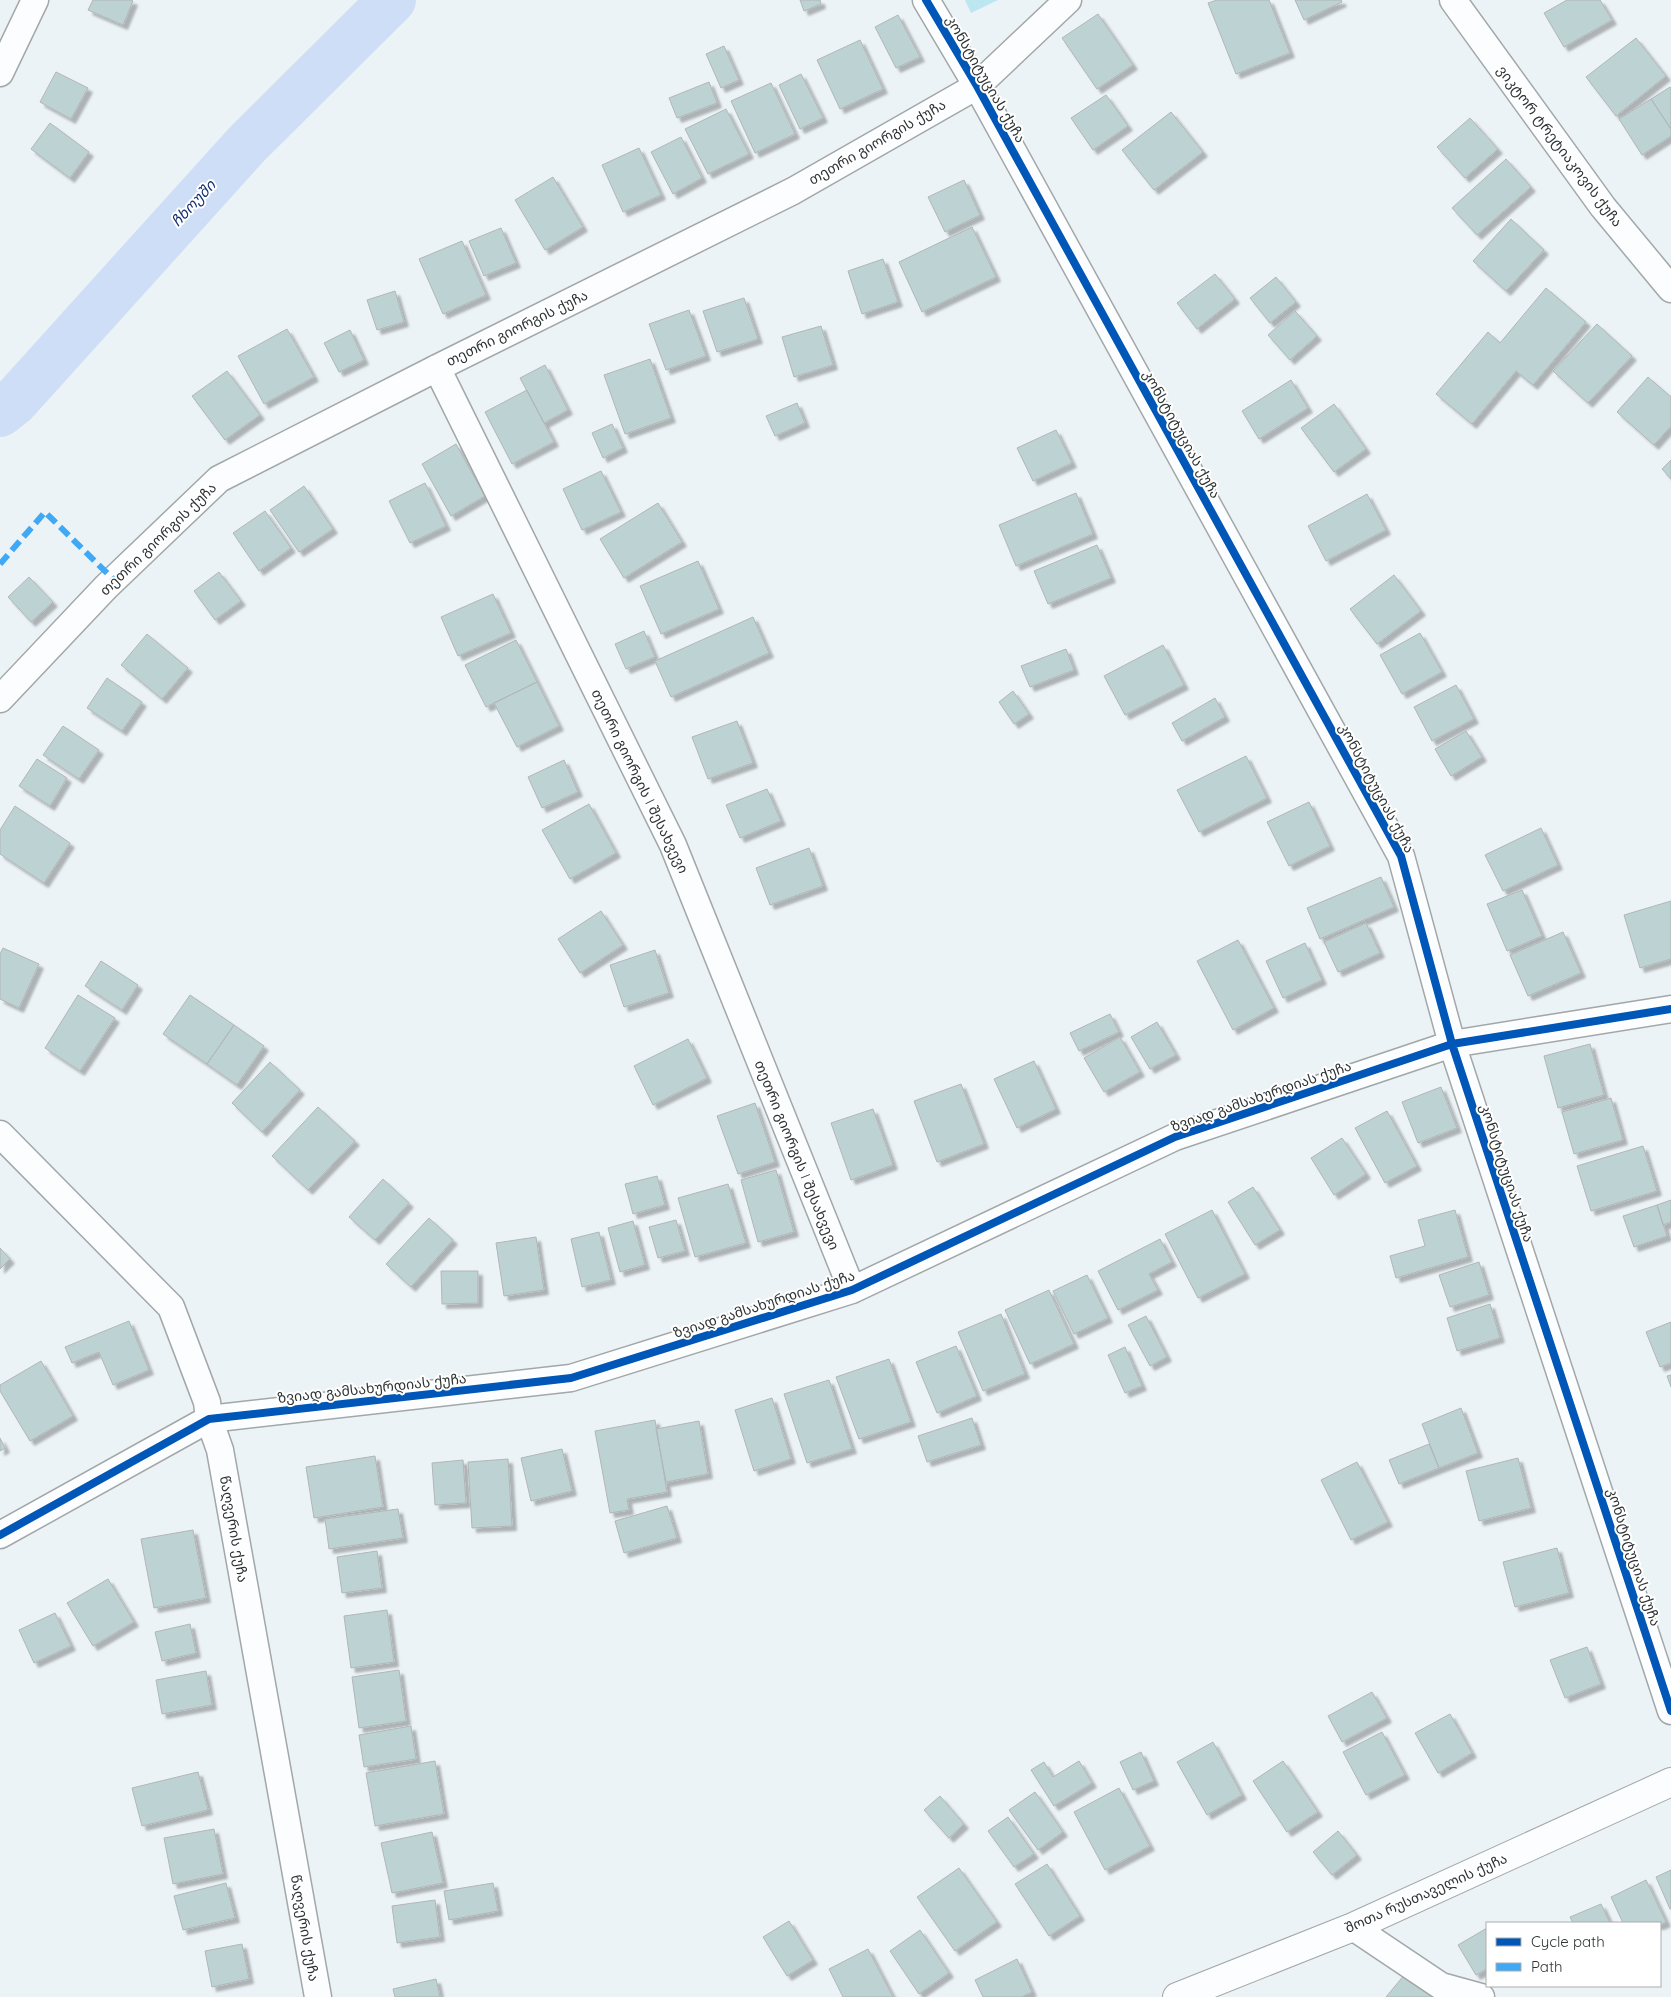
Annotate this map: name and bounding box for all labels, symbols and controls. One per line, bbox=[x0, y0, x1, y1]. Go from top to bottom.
street label: კონსტიტუციას ქუჩა bbox=[942, 12, 1030, 146]
street label: ვიკტორ ტრეტიაკოვის ქუჩა bbox=[1493, 62, 1627, 230]
street label: თეთრი გიორგის ქუჩა bbox=[805, 95, 949, 189]
water label: ჩხოუში bbox=[167, 175, 220, 230]
street label: თეთრი გიორგის ქუჩა bbox=[443, 286, 591, 370]
street label: კონსტიტუციას ქუჩა bbox=[1139, 367, 1225, 501]
street label: თეთრი გიორგის ქუჩა bbox=[96, 479, 220, 599]
street label: თეთრი გიორგის I შესახვევი bbox=[587, 686, 693, 876]
street label: კონსტიტუციას ქუჩა bbox=[1335, 720, 1419, 856]
street label: თეთრი გიორგის I შესახვევი bbox=[751, 1057, 843, 1253]
street label: ზვიად გამსახურდიას ქუჩა bbox=[1168, 1057, 1354, 1135]
street label: კონსტიტუციას ქუჩა bbox=[1476, 1102, 1538, 1244]
street label: ზვიად გამსახურდიას ქუჩა bbox=[671, 1266, 857, 1342]
street label: ზვიად გამსახურდიას ქუჩა bbox=[277, 1369, 467, 1407]
street label: წაღვერის ქუჩა bbox=[216, 1474, 252, 1584]
street label: კონსტიტუციას ქუჩა bbox=[1603, 1486, 1665, 1628]
street label: შოთა რუსთაველის ქუჩა bbox=[1342, 1849, 1510, 1937]
street label: წაღვერის ქუჩა bbox=[287, 1873, 323, 1983]
legend bbox=[1486, 1922, 1661, 1987]
text: Cycle path bbox=[1531, 1932, 1605, 1951]
text: Path bbox=[1531, 1957, 1563, 1976]

